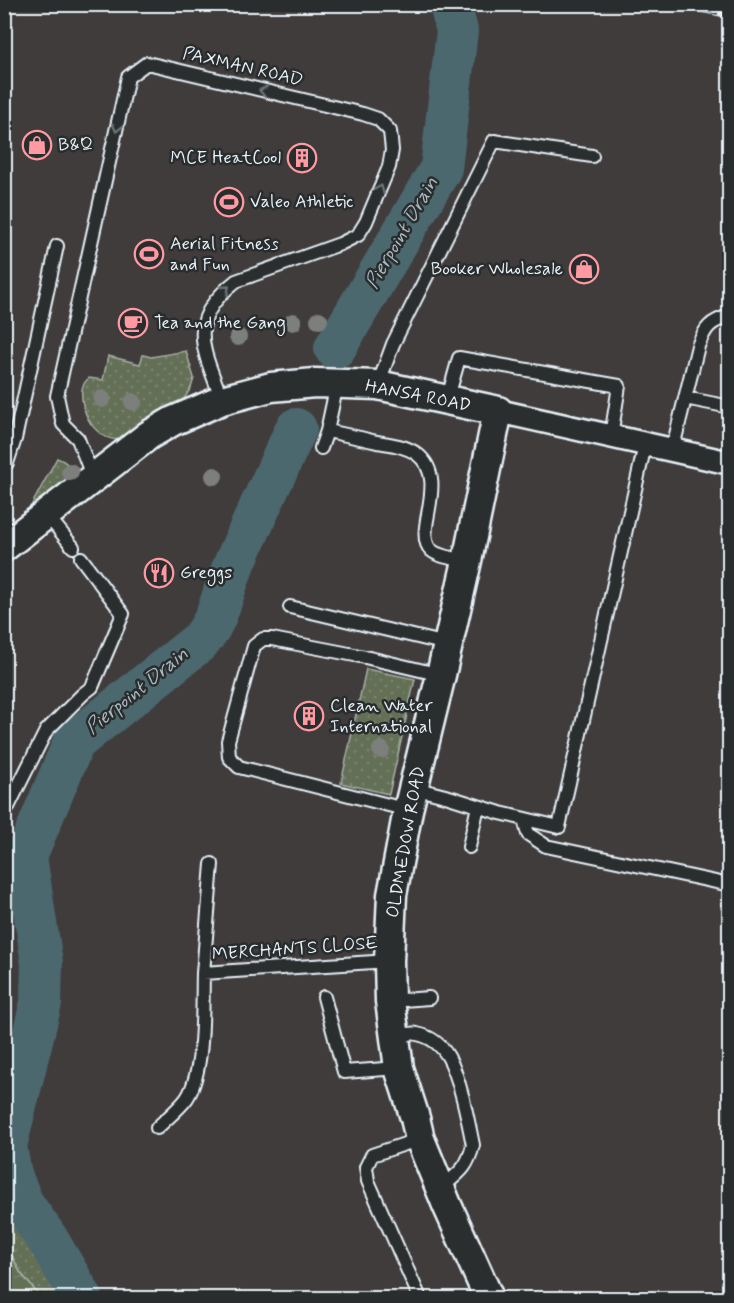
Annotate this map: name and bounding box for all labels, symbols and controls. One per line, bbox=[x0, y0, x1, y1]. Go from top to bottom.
street label: PAXMAN ROAD bbox=[181, 42, 305, 92]
one-way arrow bbox=[259, 85, 269, 98]
one-way arrow bbox=[111, 123, 124, 133]
shop icon: B&Q bbox=[21, 129, 53, 161]
place label: B&Q bbox=[58, 133, 93, 157]
building icon: MCE HeatCool bbox=[286, 142, 318, 174]
place label: MCE HeatCool bbox=[170, 146, 281, 170]
water label: Pierpoint Drain bbox=[359, 172, 445, 294]
one-way arrow bbox=[373, 184, 385, 195]
sports icon: Valeo Athletic bbox=[213, 186, 245, 218]
place label: Valeo Athletic bbox=[250, 190, 353, 214]
place label: Aerial Fitness and Fun bbox=[170, 232, 279, 277]
sports icon: Aerial Fitness and Fun bbox=[133, 238, 165, 270]
shop icon: Booker Wholesale bbox=[568, 253, 600, 285]
place label: Booker Wholesale bbox=[431, 257, 563, 281]
one-way arrow bbox=[219, 285, 230, 296]
cafe icon: Tea and the Gang bbox=[117, 307, 149, 339]
place label: Tea and the Gang bbox=[154, 311, 286, 336]
street label: HANSA ROAD bbox=[363, 374, 473, 418]
restaurant icon: Greggs bbox=[143, 557, 175, 589]
place label: Greggs bbox=[180, 561, 232, 586]
water label: Pierpoint Drain bbox=[80, 641, 194, 741]
place label: Clean Water International bbox=[330, 694, 433, 739]
building icon: Clean Water International bbox=[293, 700, 325, 732]
street label: OLDMEDOW ROAD bbox=[381, 764, 431, 920]
street label: MERCHANTS CLOSE bbox=[211, 931, 379, 967]

